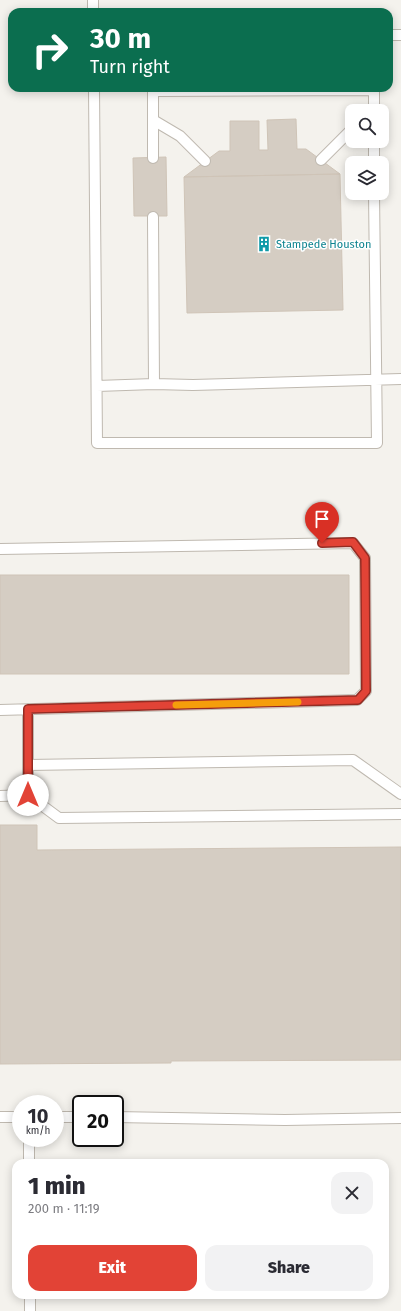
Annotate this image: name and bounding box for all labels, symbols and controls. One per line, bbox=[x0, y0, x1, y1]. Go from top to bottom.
text: 30 m bbox=[90, 22, 151, 55]
icon: right bbox=[24, 24, 76, 76]
text: Turn right bbox=[90, 56, 170, 78]
map controls bbox=[345, 104, 389, 200]
button: search bbox=[345, 104, 389, 148]
button: layers bbox=[345, 156, 389, 200]
building icon: Stampede Houston bbox=[255, 235, 273, 253]
place label: Stampede Houston bbox=[276, 238, 371, 251]
pin bbox=[305, 502, 339, 543]
icon: arrive bbox=[311, 508, 333, 530]
position arrow bbox=[7, 774, 49, 816]
speed limit sign: 20 bbox=[72, 1095, 124, 1147]
text: 10 bbox=[28, 1104, 48, 1128]
text: km/h bbox=[26, 1125, 50, 1137]
text: 1 min bbox=[28, 1172, 86, 1200]
button: close bbox=[331, 1172, 373, 1214]
text: 200 m · 11:19 bbox=[28, 1201, 100, 1216]
button: Exit bbox=[28, 1245, 197, 1291]
button: Share bbox=[205, 1245, 373, 1291]

